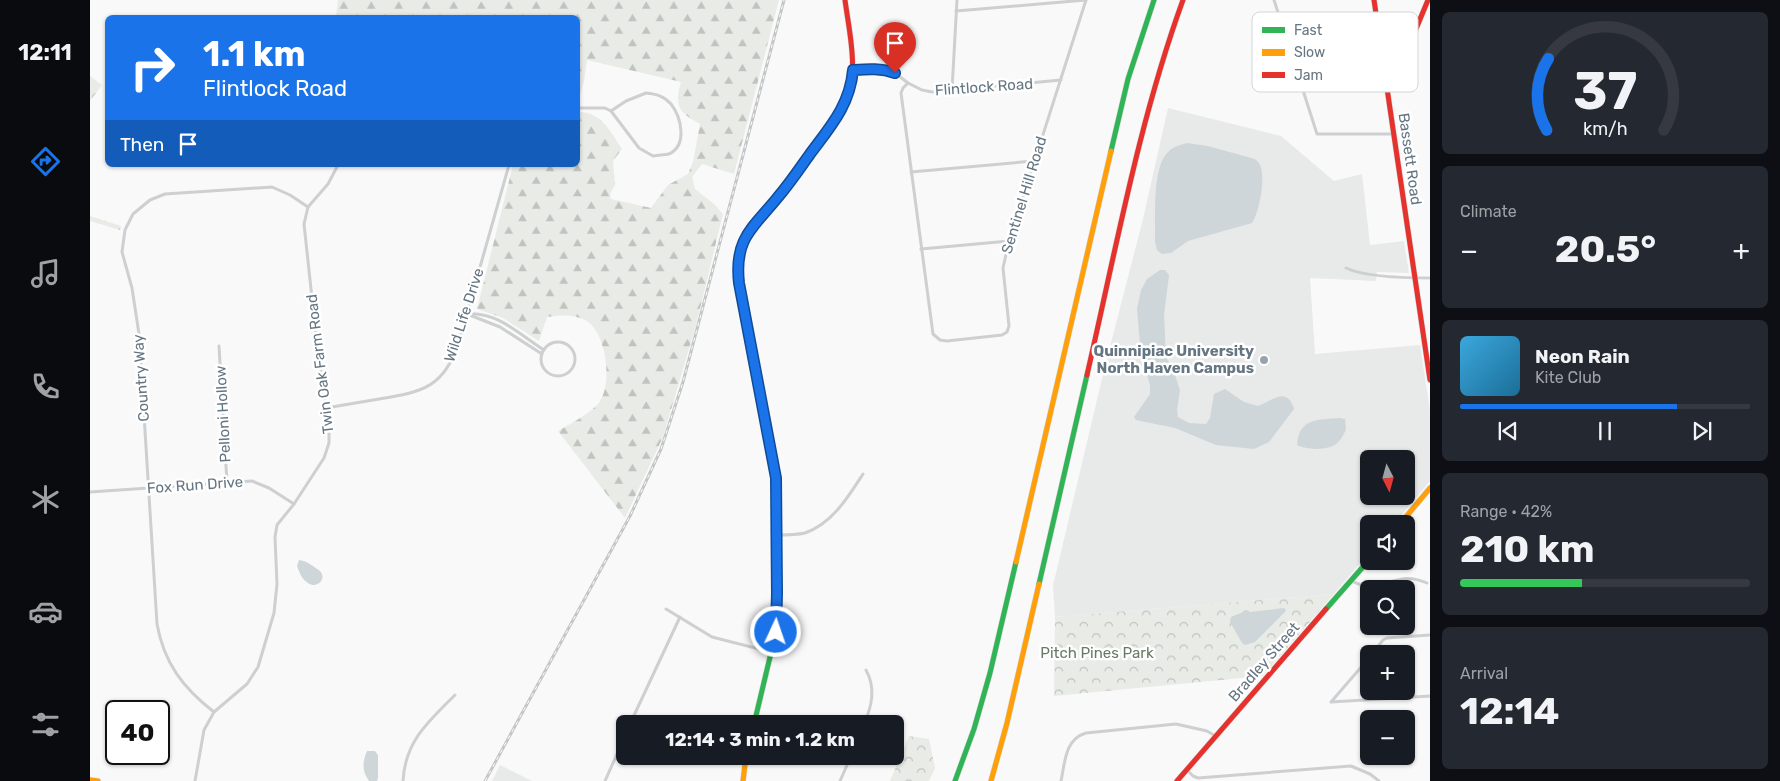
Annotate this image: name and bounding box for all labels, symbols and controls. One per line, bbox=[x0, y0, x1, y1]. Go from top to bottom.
legend bbox=[1252, 12, 1418, 92]
pin bbox=[874, 22, 916, 73]
text: Fast bbox=[1294, 22, 1323, 39]
icon: arrive bbox=[881, 29, 909, 57]
text: 1.1 km bbox=[203, 33, 305, 75]
icon: right bbox=[120, 35, 185, 100]
text: 12:11 bbox=[18, 39, 72, 66]
text: Slow bbox=[1294, 44, 1325, 61]
text: 37 bbox=[1573, 60, 1637, 122]
text: Jam bbox=[1294, 67, 1323, 84]
text: Flintlock Road bbox=[203, 75, 347, 102]
street label: Flintlock Road bbox=[934, 75, 1034, 99]
street label: Bassett Road bbox=[1395, 112, 1425, 206]
text: km/h bbox=[1583, 118, 1627, 139]
icon: arrive bbox=[174, 130, 202, 158]
text: Then bbox=[120, 133, 164, 156]
street label: Sentinel Hill Road bbox=[998, 134, 1050, 256]
icon: directions bbox=[28, 144, 63, 179]
text: Climate bbox=[1460, 202, 1517, 221]
text: 20.5° bbox=[1555, 226, 1656, 272]
text: − bbox=[1460, 234, 1478, 267]
text: + bbox=[1733, 234, 1750, 267]
icon: music bbox=[28, 256, 63, 291]
street label: Wild Life Drive bbox=[440, 266, 488, 364]
street label: Twin Oak Farm Road bbox=[303, 293, 337, 435]
street label: Country Way bbox=[129, 334, 153, 422]
place label: Quinnipiac University North Haven Campus bbox=[1093, 342, 1254, 377]
text: Neon Rain bbox=[1535, 345, 1630, 368]
marker: Quinnipiac University North Haven Campus bbox=[1258, 354, 1270, 366]
street label: Pelloni Hollow bbox=[211, 365, 235, 463]
text: Kite Club bbox=[1535, 368, 1601, 387]
icon: phone bbox=[28, 369, 63, 404]
icon: previous bbox=[1494, 417, 1522, 445]
icon: pause bbox=[1591, 417, 1619, 445]
icon: next bbox=[1688, 417, 1716, 445]
north arrow bbox=[1360, 450, 1415, 505]
map controls bbox=[1360, 450, 1415, 765]
street label: Fox Run Drive bbox=[146, 473, 244, 497]
icon: climate bbox=[28, 482, 63, 517]
text: Range · 42% bbox=[1460, 502, 1552, 521]
button: sound bbox=[1360, 515, 1415, 570]
text: 210 km bbox=[1460, 526, 1595, 572]
button: search bbox=[1360, 580, 1415, 635]
icon: car bbox=[28, 594, 63, 629]
position arrow bbox=[749, 605, 801, 657]
street label: Bradley Street bbox=[1225, 618, 1304, 705]
park label: Pitch Pines Park bbox=[1040, 644, 1154, 662]
button: + bbox=[1360, 645, 1415, 700]
text: Arrival bbox=[1460, 664, 1508, 683]
text: 12:14 bbox=[1460, 688, 1560, 734]
speed limit sign: 40 bbox=[105, 700, 170, 765]
icon: filters bbox=[28, 707, 63, 742]
button: − bbox=[1360, 710, 1415, 765]
text: 12:14 · 3 min · 1.2 km bbox=[665, 728, 855, 751]

